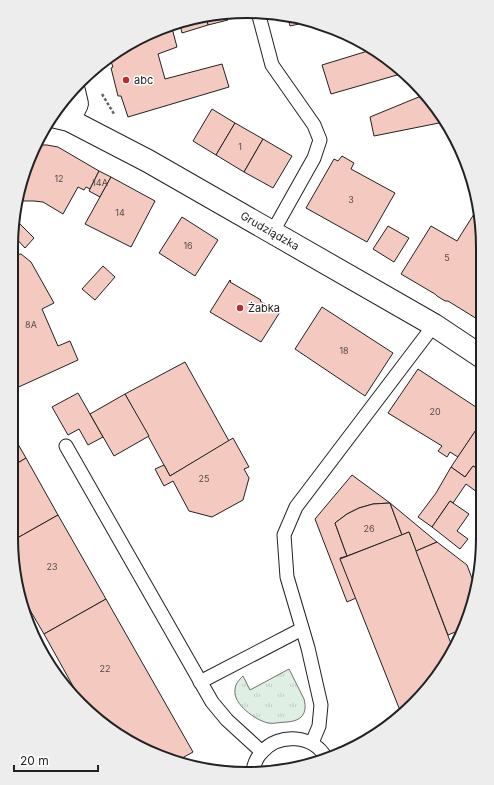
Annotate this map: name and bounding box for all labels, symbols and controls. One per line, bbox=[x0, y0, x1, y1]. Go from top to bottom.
place label: abc bbox=[134, 73, 153, 87]
marker: abc bbox=[121, 75, 131, 85]
house number: 1 bbox=[238, 141, 242, 152]
house number: 12 bbox=[54, 173, 64, 184]
house number: 14A bbox=[92, 177, 108, 188]
house number: 3 bbox=[348, 194, 354, 205]
house number: 14 bbox=[115, 207, 125, 218]
street label: Grudziądzka bbox=[238, 209, 302, 253]
house number: 16 bbox=[183, 240, 193, 251]
house number: 5 bbox=[444, 252, 450, 263]
place label: Żabka bbox=[248, 301, 280, 315]
marker: Żabka bbox=[235, 303, 245, 313]
house number: 8A bbox=[25, 319, 37, 330]
house number: 18 bbox=[339, 345, 349, 356]
house number: 20 bbox=[429, 406, 441, 417]
house number: 25 bbox=[199, 473, 209, 484]
house number: 26 bbox=[363, 523, 375, 534]
house number: 23 bbox=[46, 561, 58, 572]
house number: 22 bbox=[100, 663, 110, 674]
scale bar bbox=[14, 747, 98, 773]
text: 20 m bbox=[20, 753, 49, 768]

